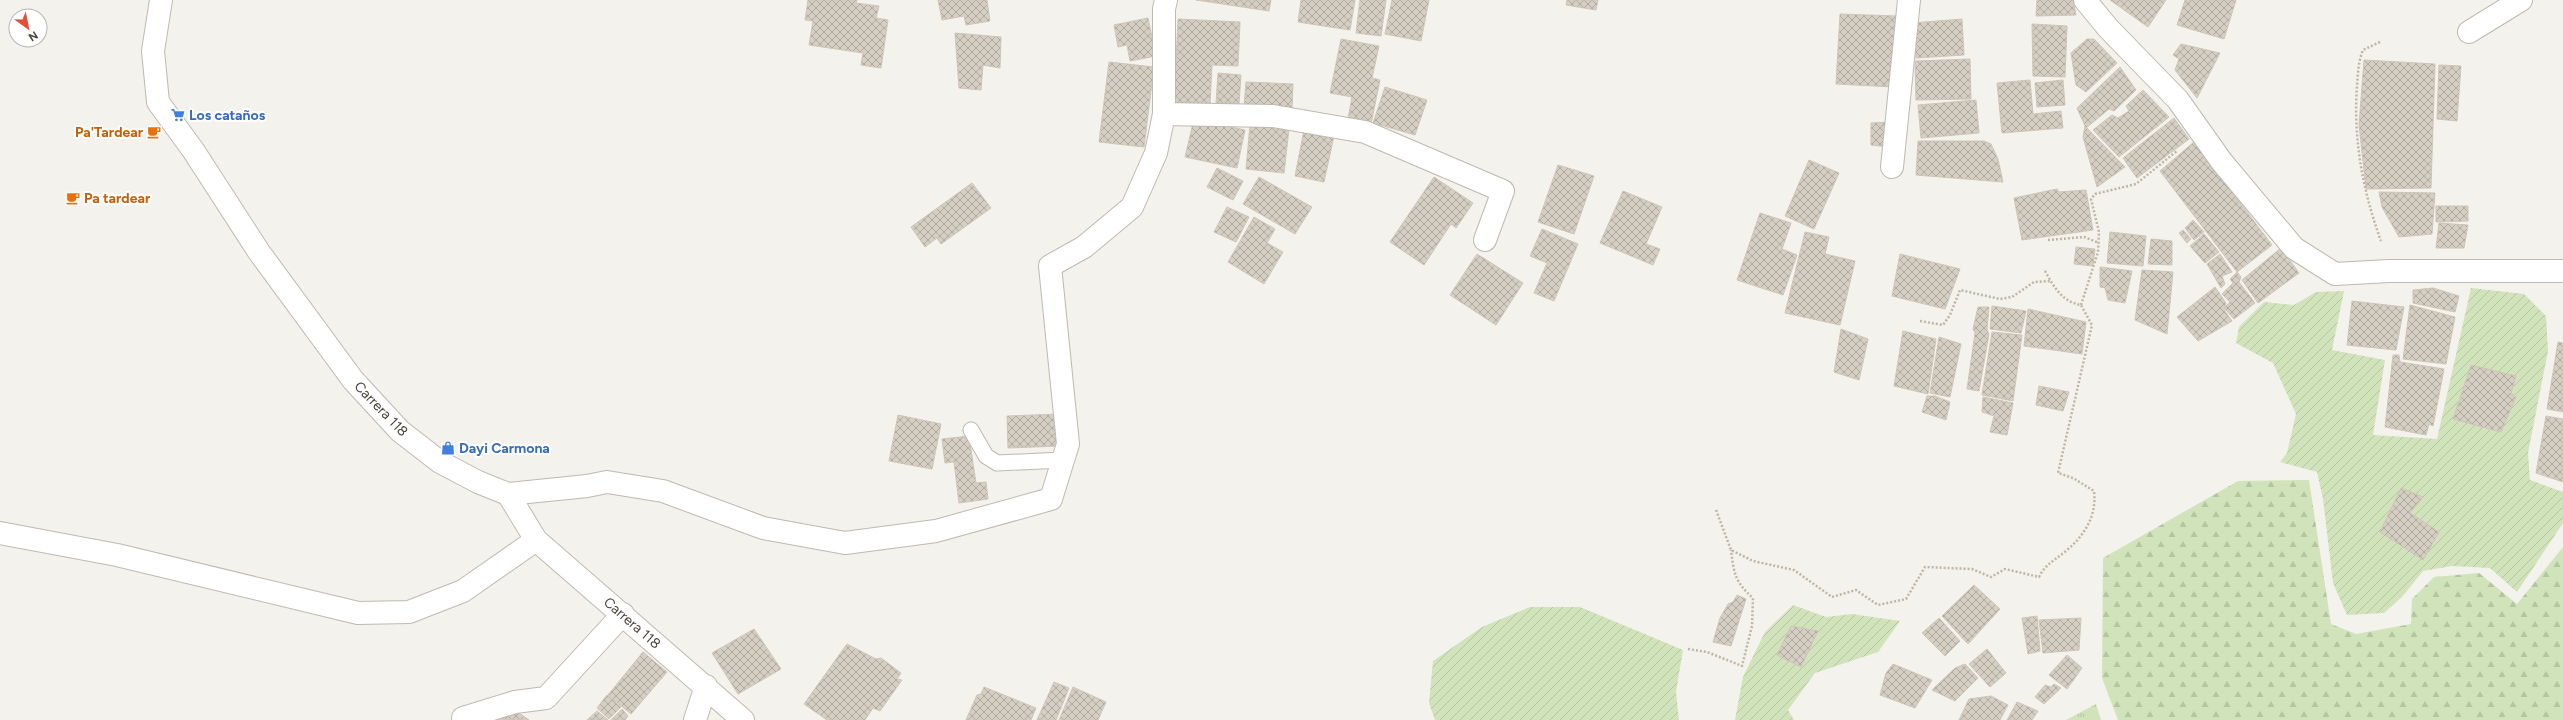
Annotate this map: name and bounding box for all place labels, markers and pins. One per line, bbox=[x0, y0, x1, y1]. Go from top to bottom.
supermarket icon: Los cataños bbox=[170, 107, 186, 123]
place label: Los cataños bbox=[189, 107, 266, 124]
place label: Pa'Tardear bbox=[75, 124, 144, 141]
cafe icon: Pa'Tardear bbox=[146, 124, 162, 140]
cafe icon: Pa tardear bbox=[65, 190, 81, 206]
place label: Pa tardear bbox=[84, 190, 151, 207]
shop icon: Dayi Carmona bbox=[440, 440, 456, 456]
place label: Dayi Carmona bbox=[459, 440, 550, 457]

